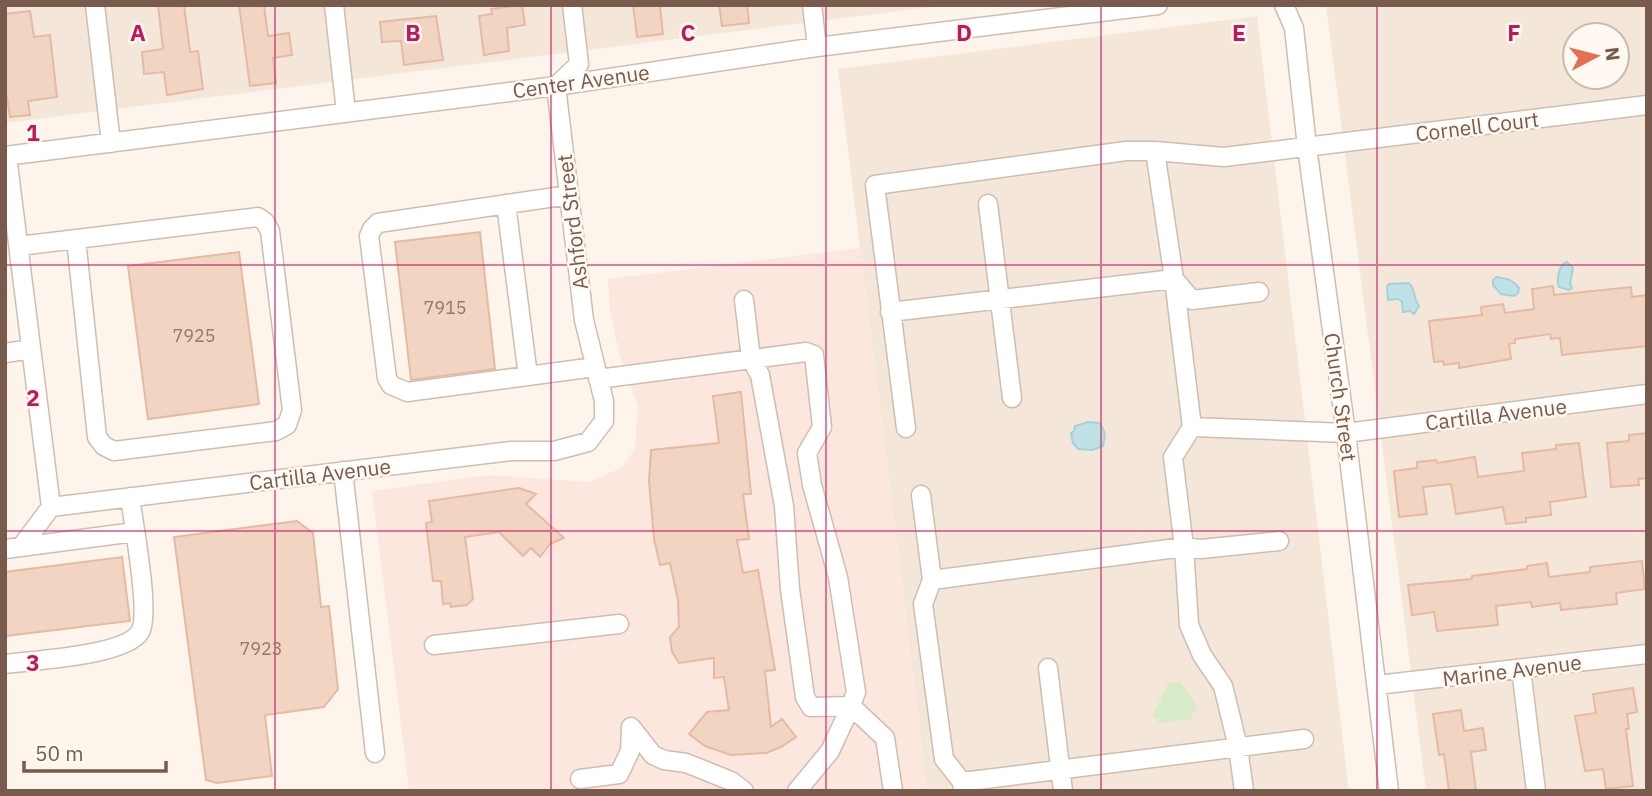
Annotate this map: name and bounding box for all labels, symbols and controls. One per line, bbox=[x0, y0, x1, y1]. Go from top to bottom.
text: A bbox=[130, 17, 146, 47]
text: B bbox=[405, 17, 421, 47]
text: C bbox=[681, 17, 696, 47]
text: D bbox=[956, 17, 972, 47]
text: E bbox=[1232, 17, 1246, 47]
text: F bbox=[1507, 17, 1521, 47]
north arrow bbox=[1561, 21, 1631, 91]
text: N bbox=[1600, 46, 1626, 62]
street label: Center Avenue bbox=[511, 58, 651, 104]
street label: Cornell Court bbox=[1414, 105, 1540, 147]
text: 1 bbox=[26, 117, 40, 147]
street label: Ashford Street bbox=[550, 153, 594, 291]
house number: 7915 bbox=[423, 296, 467, 319]
house number: 7925 bbox=[172, 324, 216, 347]
street label: Church Street bbox=[1318, 331, 1364, 463]
text: 2 bbox=[26, 382, 40, 412]
street label: Cartilla Avenue bbox=[1424, 391, 1568, 437]
street label: Cartilla Avenue bbox=[248, 451, 392, 497]
house number: 7923 bbox=[239, 637, 283, 660]
text: 3 bbox=[26, 647, 40, 677]
street label: Marine Avenue bbox=[1441, 648, 1583, 692]
scale bar bbox=[24, 730, 166, 774]
text: 50 m bbox=[35, 739, 84, 767]

